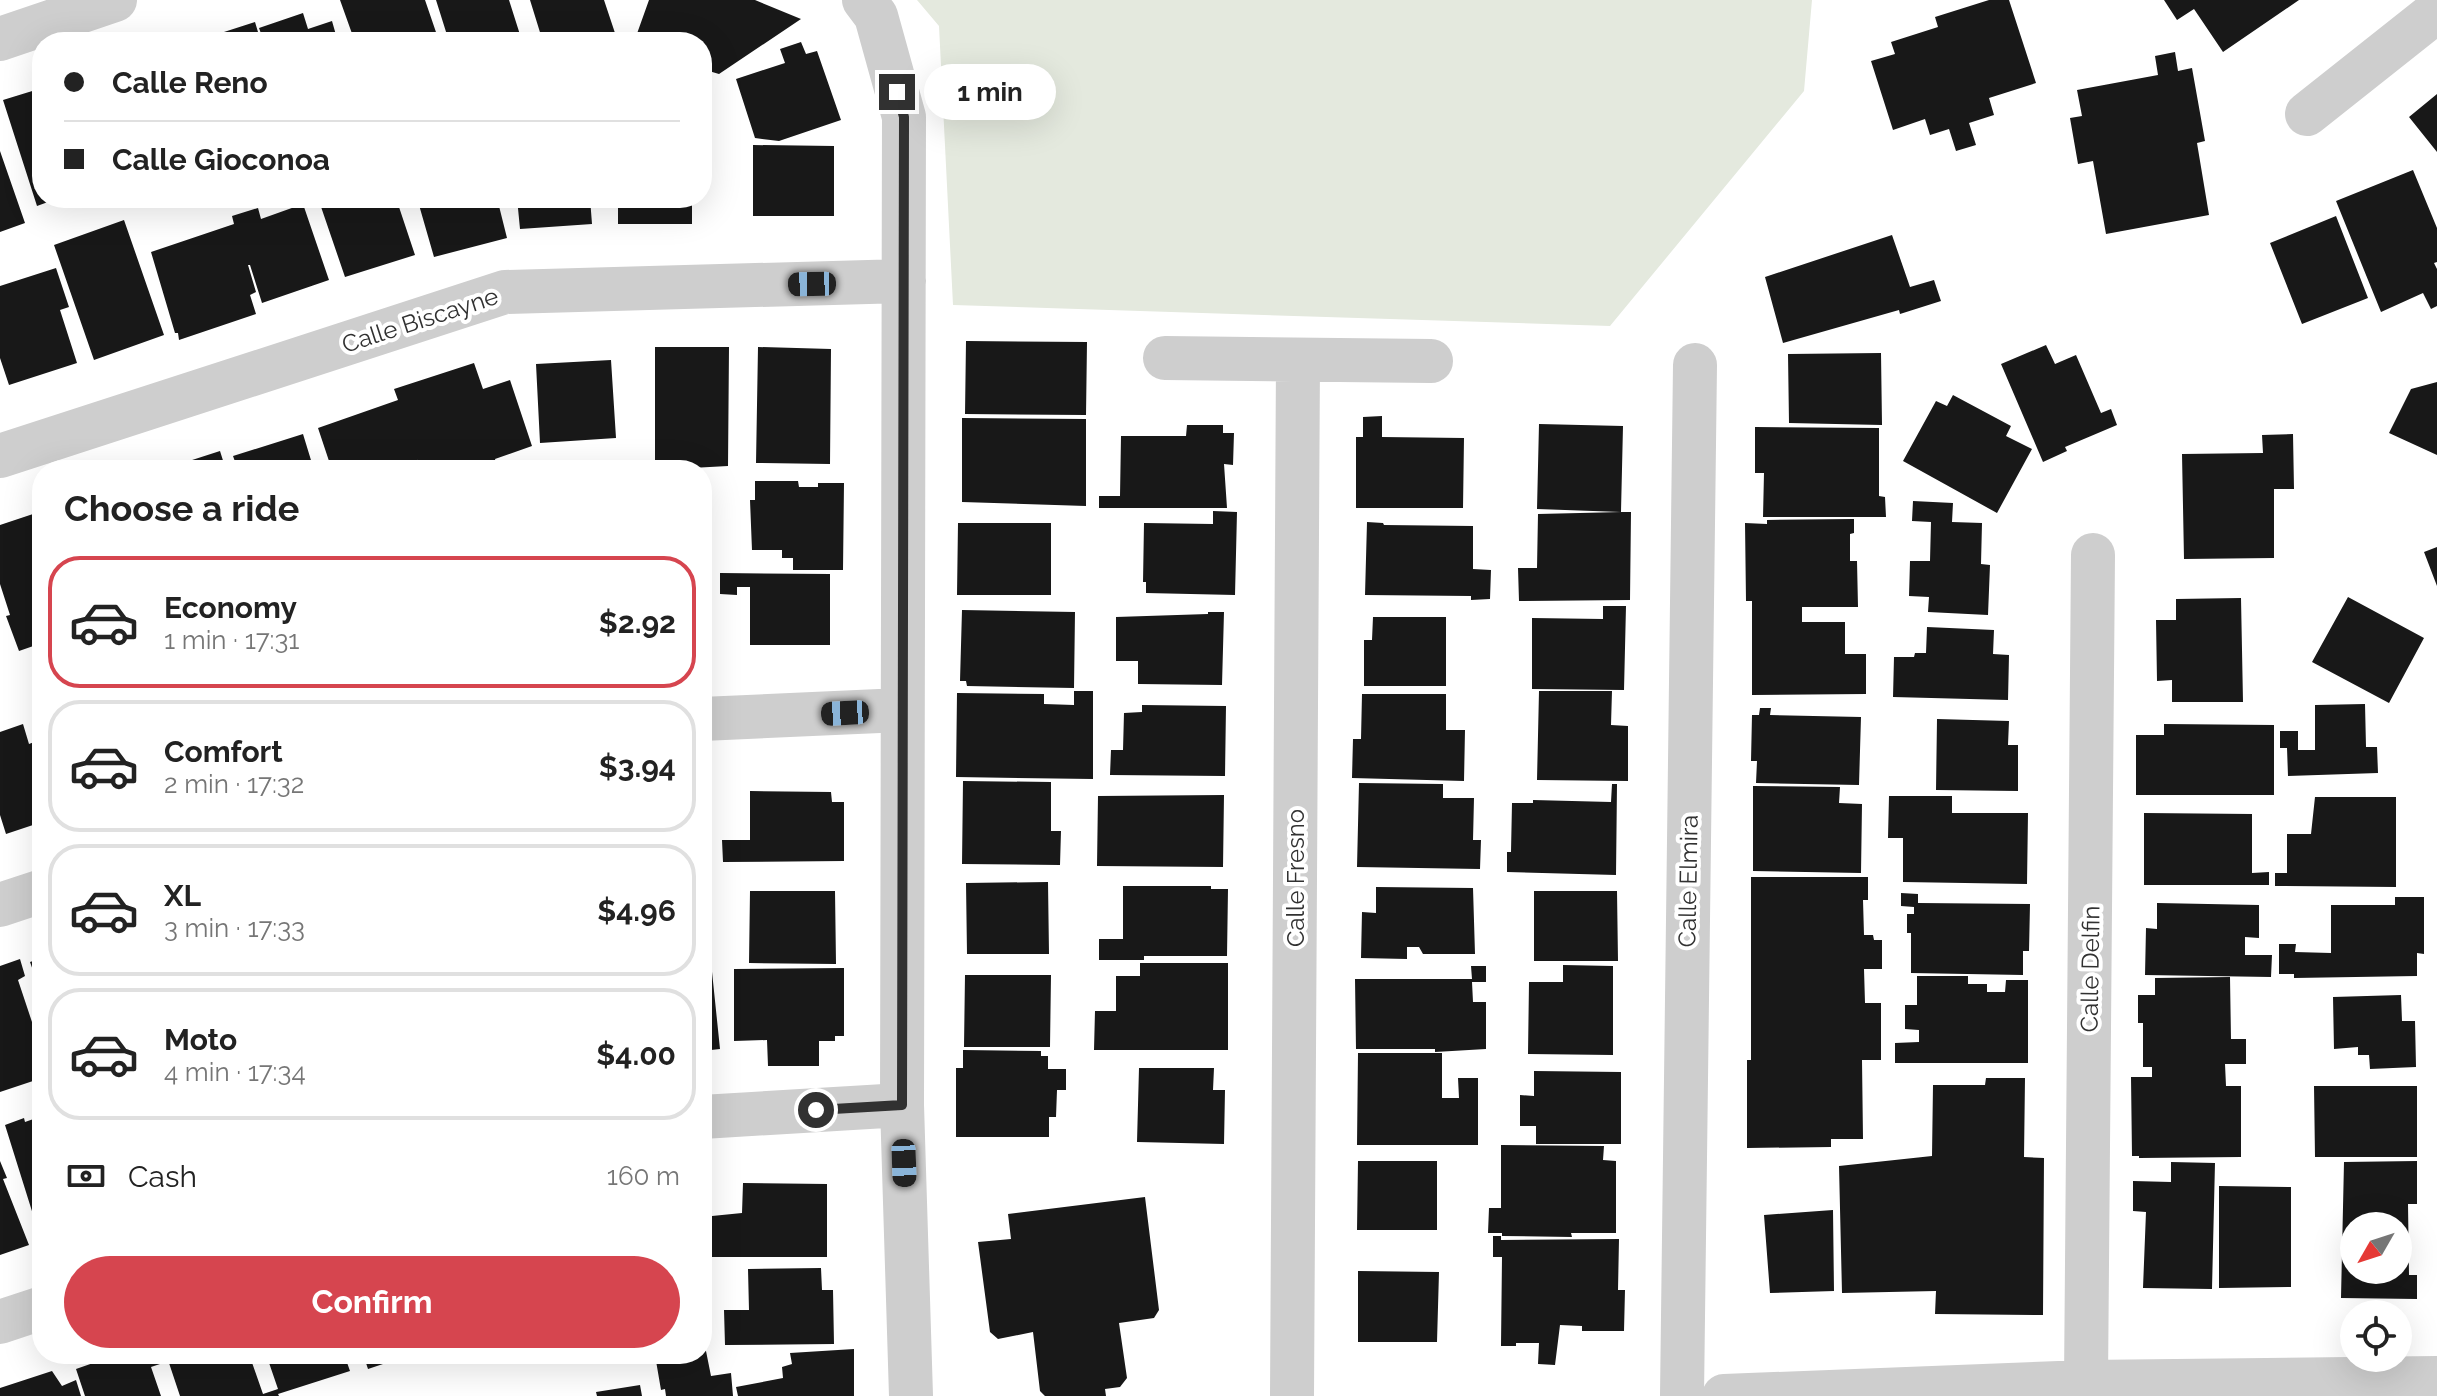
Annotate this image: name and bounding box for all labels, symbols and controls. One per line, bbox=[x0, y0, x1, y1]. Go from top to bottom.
callout: 1 min bbox=[925, 64, 1057, 120]
text: Calle Reno bbox=[112, 65, 268, 100]
route end bbox=[879, 74, 915, 110]
text: 1 min bbox=[957, 77, 1023, 107]
text: Calle Gioconoa bbox=[112, 142, 330, 177]
car bbox=[788, 272, 836, 296]
street label: Calle Biscayne bbox=[338, 281, 502, 359]
text: Choose a ride bbox=[64, 487, 299, 529]
icon: car bbox=[68, 586, 140, 658]
text: Economy bbox=[164, 590, 297, 625]
text: $2.92 bbox=[599, 605, 676, 640]
text: 1 min · 17:31 bbox=[164, 625, 299, 655]
car bbox=[820, 700, 870, 726]
icon: car bbox=[68, 730, 140, 802]
text: Comfort bbox=[164, 734, 283, 769]
text: $3.94 bbox=[599, 749, 676, 784]
text: 2 min · 17:32 bbox=[164, 769, 304, 799]
street label: Calle Fresno bbox=[1281, 809, 1310, 947]
street label: Calle Elmira bbox=[1672, 814, 1704, 948]
icon: car bbox=[68, 874, 140, 946]
text: XL bbox=[164, 878, 201, 913]
text: $4.96 bbox=[597, 893, 676, 928]
street label: Calle Delfin bbox=[2074, 905, 2106, 1033]
text: 3 min · 17:33 bbox=[164, 913, 305, 943]
icon: car bbox=[68, 1018, 140, 1090]
text: Moto bbox=[164, 1022, 237, 1057]
text: $4.00 bbox=[596, 1037, 676, 1072]
text: 4 min · 17:34 bbox=[164, 1057, 306, 1087]
route start bbox=[798, 1092, 834, 1128]
car bbox=[891, 1139, 917, 1187]
icon: cash bbox=[64, 1154, 108, 1198]
text: Cash bbox=[128, 1159, 197, 1194]
text: 160 m bbox=[607, 1161, 680, 1191]
north arrow bbox=[2340, 1212, 2412, 1284]
map controls bbox=[2340, 1212, 2412, 1372]
button: Confirm bbox=[64, 1256, 680, 1348]
button: locate bbox=[2340, 1300, 2412, 1372]

